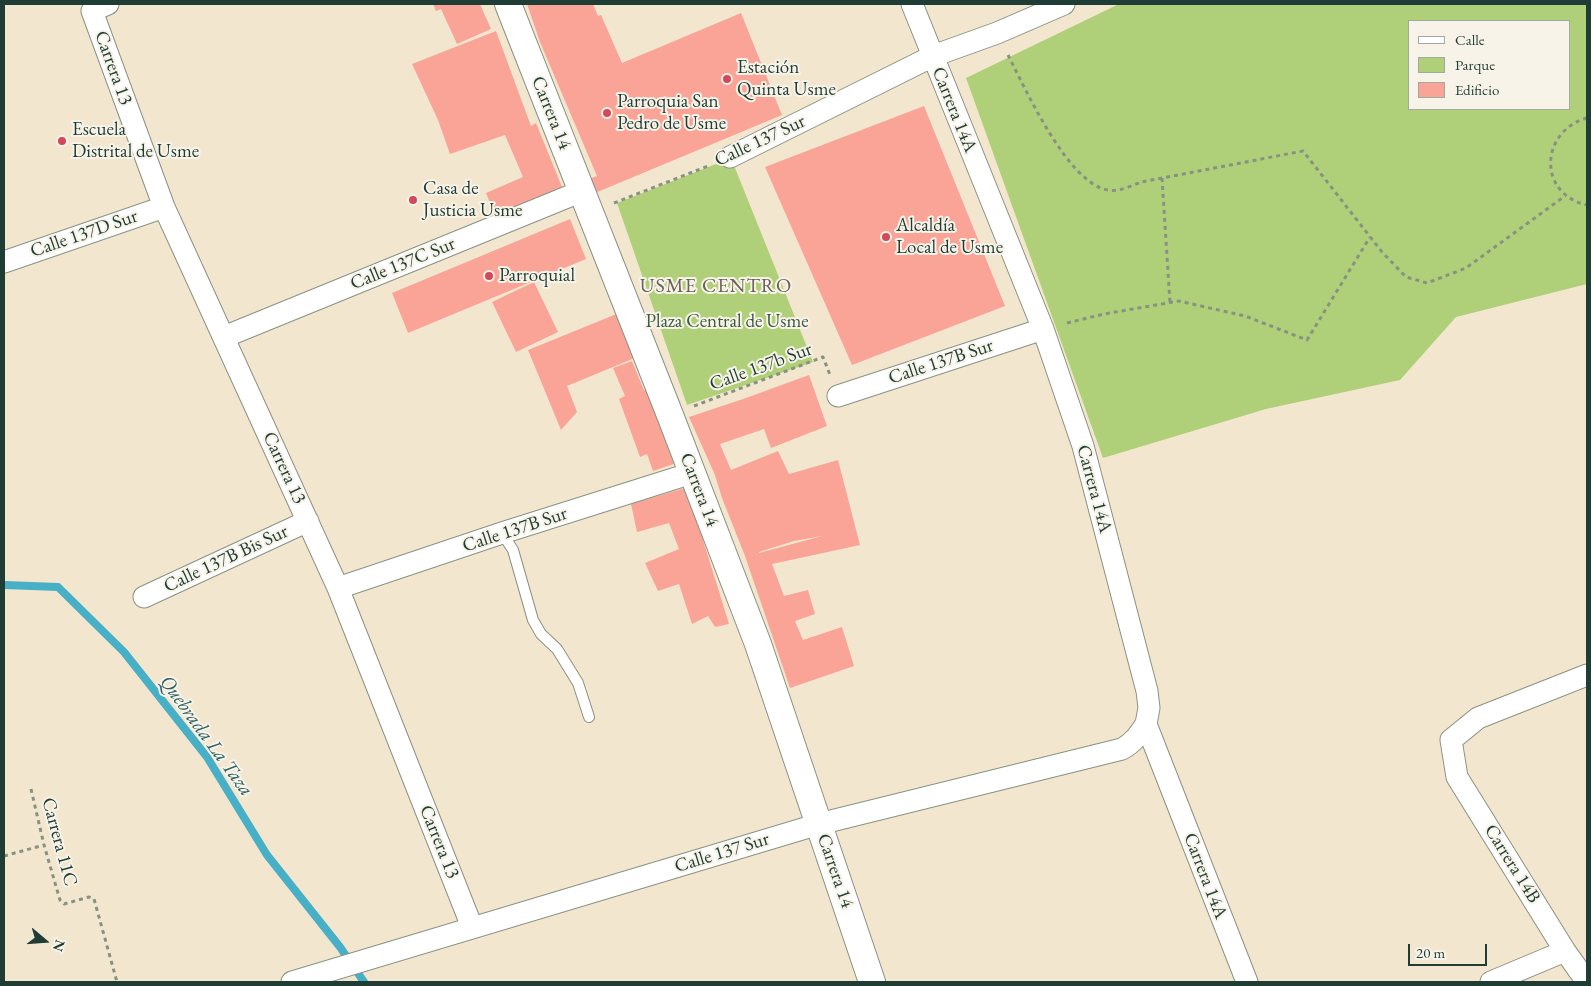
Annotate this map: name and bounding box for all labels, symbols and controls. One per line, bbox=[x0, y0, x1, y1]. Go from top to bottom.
legend bbox=[1408, 20, 1571, 110]
street label: Carrera 13 bbox=[89, 28, 137, 108]
text: Calle bbox=[1455, 30, 1485, 49]
text: Parque bbox=[1455, 55, 1495, 74]
place label: Estación Quinta Usme bbox=[737, 57, 836, 101]
street label: Carrera 14A bbox=[927, 64, 981, 156]
street label: Carrera 14 bbox=[526, 73, 576, 153]
marker: Estación Quinta Usme bbox=[721, 73, 733, 85]
text: Edificio bbox=[1455, 80, 1499, 99]
place label: Parroquia San Pedro de Usme bbox=[617, 91, 726, 135]
marker: Parroquia San Pedro de Usme bbox=[601, 107, 613, 119]
street label: Calle 137 Sur bbox=[711, 110, 809, 172]
place label: Escuela Distrital de Usme bbox=[72, 119, 199, 163]
marker: Escuela Distrital de Usme bbox=[56, 135, 68, 147]
place label: Casa de Justicia Usme bbox=[423, 178, 522, 222]
marker: Casa de Justicia Usme bbox=[407, 194, 419, 206]
street label: Calle 137D Sur bbox=[27, 205, 141, 263]
place label: Alcaldía Local de Usme bbox=[896, 215, 1003, 259]
marker: Alcaldía Local de Usme bbox=[880, 231, 892, 243]
street label: Calle 137C Sur bbox=[347, 233, 459, 295]
place label: Parroquial bbox=[499, 265, 575, 287]
marker: Parroquial bbox=[483, 270, 495, 282]
district label: USME CENTRO bbox=[638, 275, 794, 299]
park label: Plaza Central de Usme bbox=[645, 311, 809, 333]
street label: Calle 137B Sur bbox=[886, 334, 996, 390]
street label: Calle 137b Sur bbox=[707, 338, 815, 396]
street label: Carrera 13 bbox=[257, 428, 311, 508]
street label: Carrera 14A bbox=[1071, 442, 1117, 536]
street label: Carrera 14 bbox=[675, 450, 723, 530]
street label: Calle 137B Sur bbox=[460, 502, 570, 558]
street label: Calle 137B Bis Sur bbox=[160, 520, 292, 598]
water label: Quebrada La Taza bbox=[154, 671, 258, 801]
street label: Carrera 11C bbox=[36, 795, 82, 889]
street label: Carrera 13 bbox=[414, 802, 464, 882]
street label: Carrera 14B bbox=[1479, 821, 1545, 907]
street label: Calle 137 Sur bbox=[672, 828, 772, 878]
street label: Carrera 14A bbox=[1178, 830, 1232, 922]
street label: Carrera 14 bbox=[812, 831, 858, 911]
north arrow bbox=[20, 916, 70, 966]
scale bar bbox=[1411, 934, 1490, 966]
text: N bbox=[49, 937, 70, 954]
text: 20 m bbox=[1416, 943, 1445, 962]

